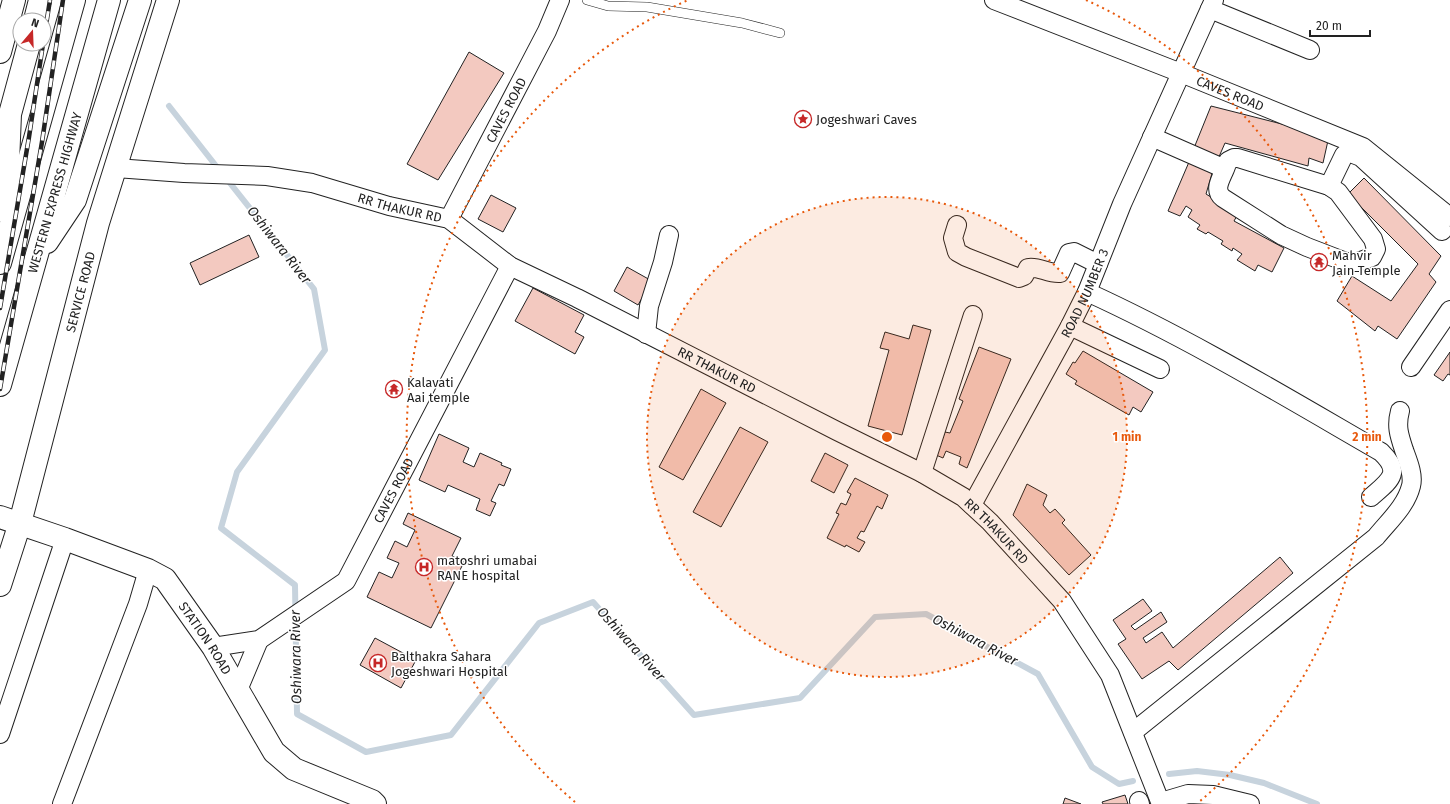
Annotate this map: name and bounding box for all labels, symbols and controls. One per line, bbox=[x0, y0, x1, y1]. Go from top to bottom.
north arrow bbox=[12, 12, 52, 52]
scale bar bbox=[1310, 12, 1370, 38]
text: N bbox=[30, 16, 41, 30]
text: 20 m bbox=[1316, 19, 1342, 33]
street label: CAVES ROAD bbox=[1194, 73, 1266, 113]
street label: CAVES ROAD bbox=[483, 75, 529, 145]
place icon: Jogeshwari Caves bbox=[793, 109, 813, 129]
street label: WESTERN EXPRESS HIGHWAY bbox=[25, 110, 85, 275]
place label: Jogeshwari Caves bbox=[816, 112, 917, 127]
street label: RR THAKUR RD bbox=[356, 190, 443, 225]
water label: Oshiwara River bbox=[243, 203, 315, 288]
street label: ROAD NUMBER 3 bbox=[1058, 246, 1111, 340]
place label: Mahvir Jain Temple bbox=[1332, 248, 1401, 278]
street label: SERVICE ROAD bbox=[62, 250, 98, 334]
temple icon: Mahvir Jain Temple bbox=[1309, 252, 1329, 272]
street label: RR THAKUR RD bbox=[675, 343, 759, 396]
place label: Kalavati Aai temple bbox=[407, 375, 470, 405]
temple icon: Kalavati Aai temple bbox=[384, 379, 404, 399]
centre of rings bbox=[880, 430, 894, 444]
text: 1 min bbox=[1113, 430, 1141, 444]
text: 2 min bbox=[1352, 430, 1382, 444]
street label: CAVES ROAD bbox=[370, 455, 416, 525]
street label: RR THAKUR RD bbox=[961, 495, 1032, 567]
place label: matoshri umabai RANE hospital bbox=[437, 553, 537, 583]
hospital icon: matoshri umabai RANE hospital bbox=[414, 557, 434, 577]
street label: STATION ROAD bbox=[176, 599, 235, 677]
water label: Oshiwara River bbox=[593, 603, 669, 685]
water label: Oshiwara River bbox=[287, 609, 305, 704]
water label: Oshiwara River bbox=[929, 610, 1021, 670]
place label: Balthakra Sahara Jogeshwari Hospital bbox=[391, 649, 508, 679]
hospital icon: Balthakra Sahara Jogeshwari Hospital bbox=[368, 653, 388, 673]

